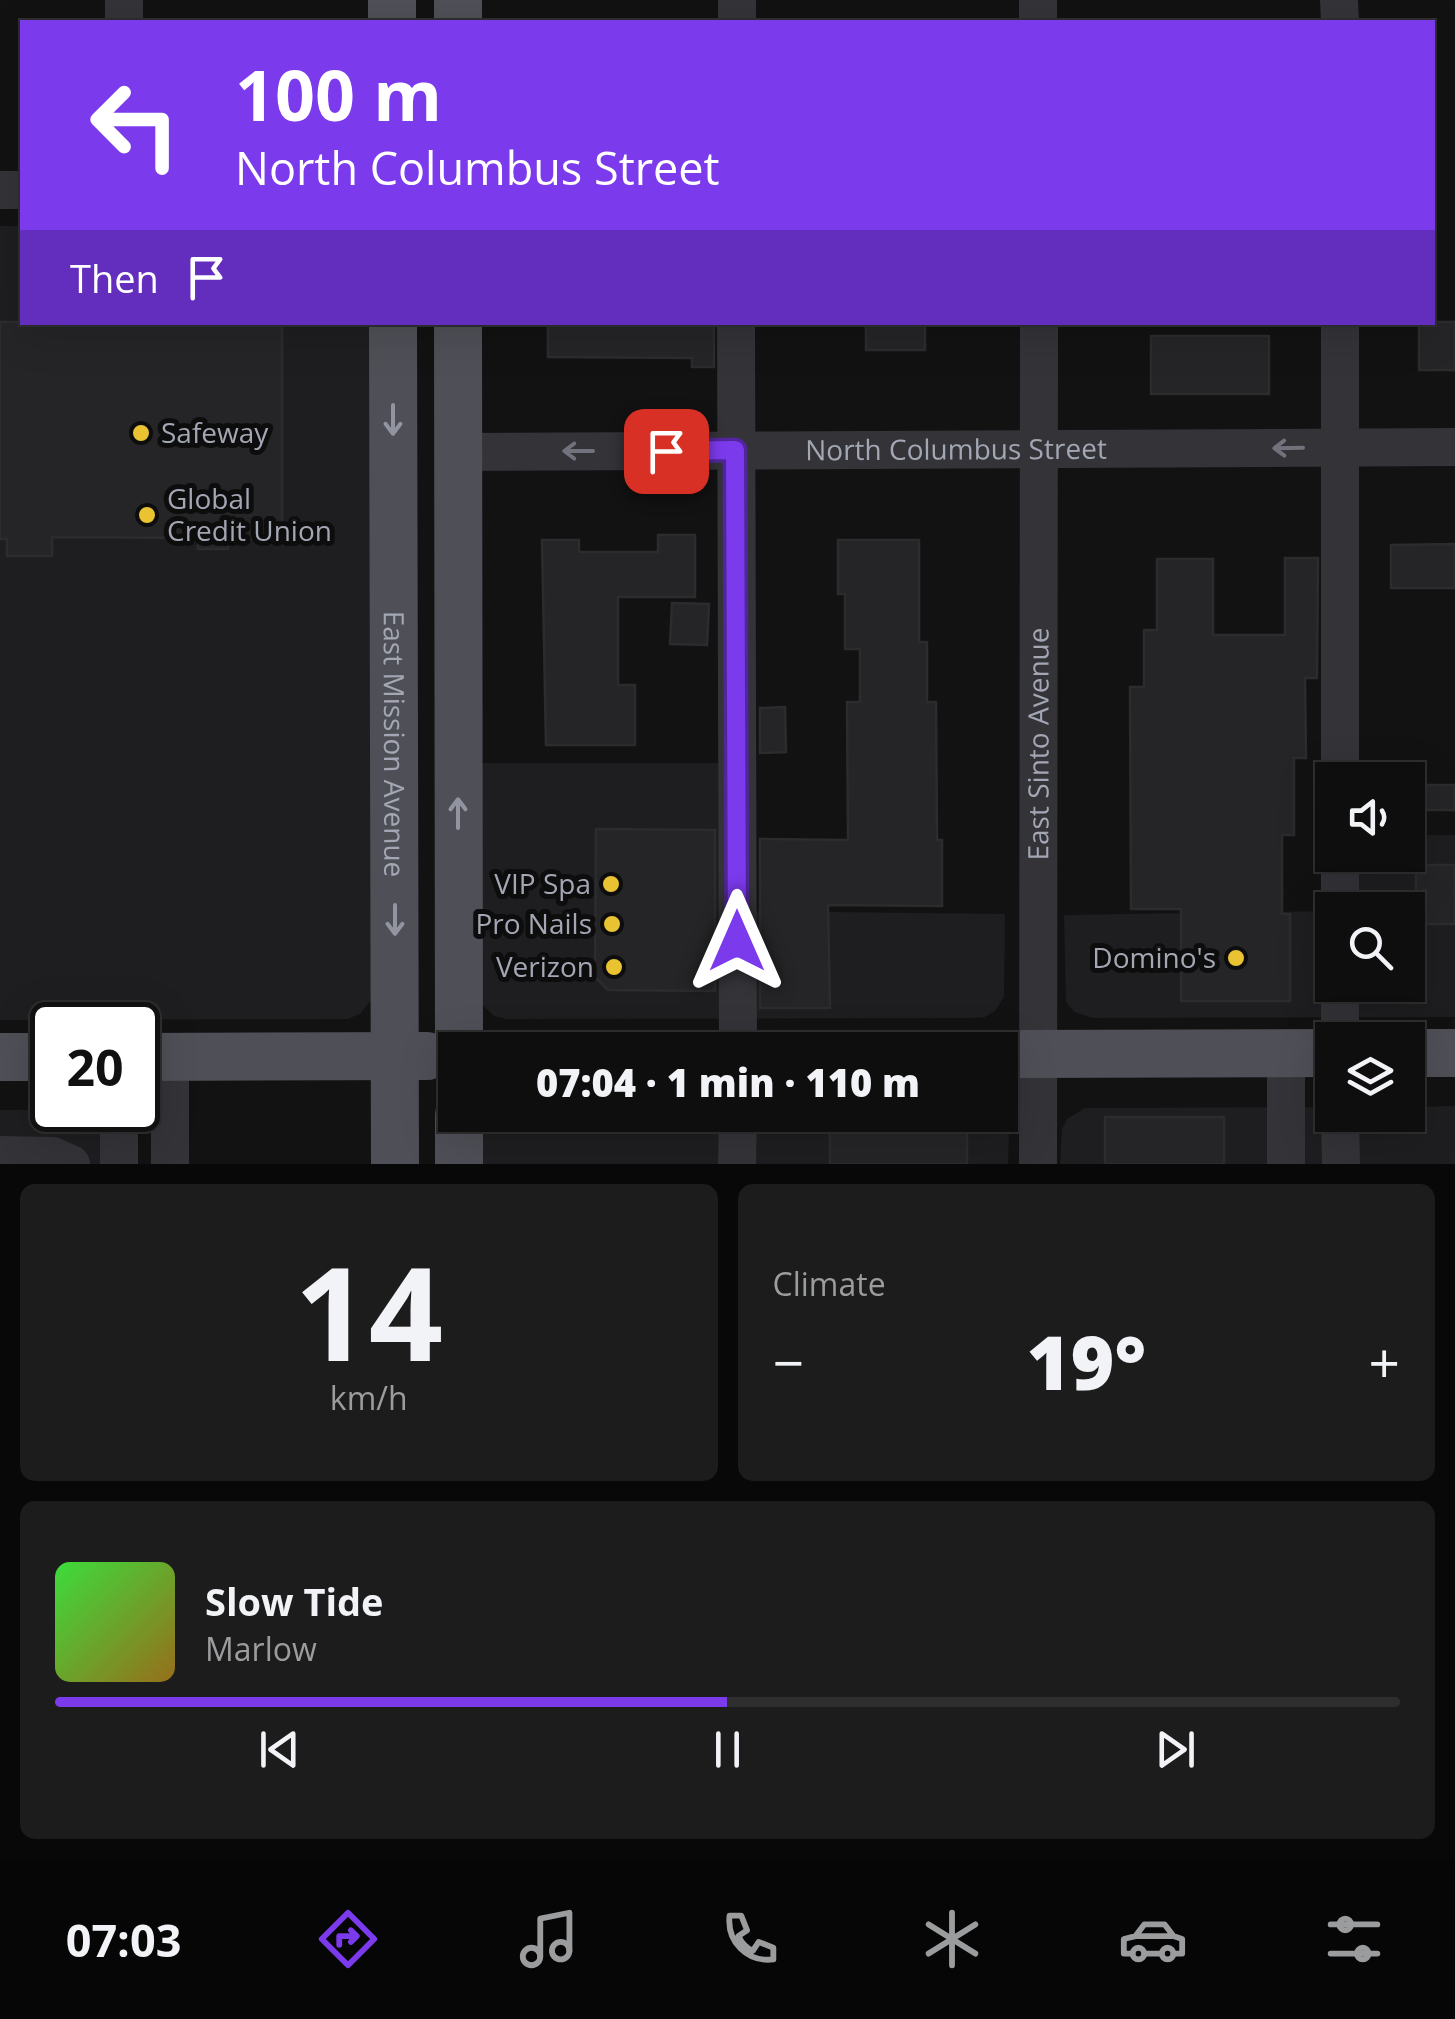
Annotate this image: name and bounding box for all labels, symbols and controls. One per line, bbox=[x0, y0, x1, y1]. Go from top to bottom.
text: 100 m bbox=[235, 46, 442, 142]
icon: left bbox=[70, 60, 200, 190]
text: North Columbus Street bbox=[235, 137, 720, 198]
icon: arrive bbox=[179, 250, 234, 305]
text: Then bbox=[70, 252, 159, 304]
one-way arrow bbox=[384, 402, 402, 435]
pin bbox=[624, 409, 709, 494]
place label: Safeway bbox=[161, 413, 269, 451]
marker: Safeway bbox=[130, 422, 152, 444]
icon: arrive bbox=[639, 424, 694, 479]
street label: North Columbus Street bbox=[805, 429, 1107, 468]
one-way arrow bbox=[1272, 438, 1304, 458]
one-way arrow bbox=[562, 442, 594, 461]
place label: Global Credit Union bbox=[167, 479, 332, 549]
marker: Global Credit Union bbox=[136, 504, 158, 526]
street label: East Mission Avenue bbox=[376, 611, 414, 877]
street label: East Sinto Avenue bbox=[1018, 627, 1057, 861]
map controls bbox=[1315, 762, 1425, 1132]
button: sound bbox=[1315, 762, 1425, 872]
one-way arrow bbox=[448, 797, 468, 830]
place label: VIP Spa bbox=[494, 864, 591, 902]
marker: VIP Spa bbox=[600, 873, 622, 895]
position arrow bbox=[685, 889, 789, 993]
button: search bbox=[1315, 892, 1425, 1002]
one-way arrow bbox=[385, 903, 404, 935]
place label: Pro Nails bbox=[475, 904, 592, 942]
marker: Pro Nails bbox=[601, 913, 623, 935]
place label: Domino's bbox=[1092, 938, 1216, 976]
place label: Verizon bbox=[496, 947, 594, 985]
marker: Domino's bbox=[1225, 947, 1247, 969]
marker: Verizon bbox=[603, 956, 625, 978]
speed limit sign: 20 bbox=[30, 1002, 160, 1132]
button: layers bbox=[1315, 1022, 1425, 1132]
text: 07:04 · 1 min · 110 m bbox=[536, 1056, 920, 1108]
text: 14 bbox=[294, 1222, 443, 1399]
text: Climate bbox=[773, 1262, 886, 1305]
text: 19° bbox=[1026, 1310, 1146, 1412]
text: − bbox=[773, 1324, 804, 1399]
text: + bbox=[1369, 1324, 1400, 1399]
text: km/h bbox=[330, 1376, 408, 1419]
text: Slow Tide bbox=[205, 1575, 384, 1627]
text: Marlow bbox=[205, 1627, 317, 1670]
icon: previous bbox=[252, 1722, 307, 1777]
icon: pause bbox=[700, 1722, 755, 1777]
icon: next bbox=[1148, 1722, 1203, 1777]
icon: directions bbox=[313, 1904, 383, 1974]
icon: music bbox=[514, 1904, 584, 1974]
icon: phone bbox=[715, 1904, 785, 1974]
icon: climate bbox=[917, 1904, 987, 1974]
icon: car bbox=[1118, 1904, 1188, 1974]
icon: filters bbox=[1319, 1904, 1389, 1974]
text: 07:03 bbox=[66, 1909, 181, 1970]

